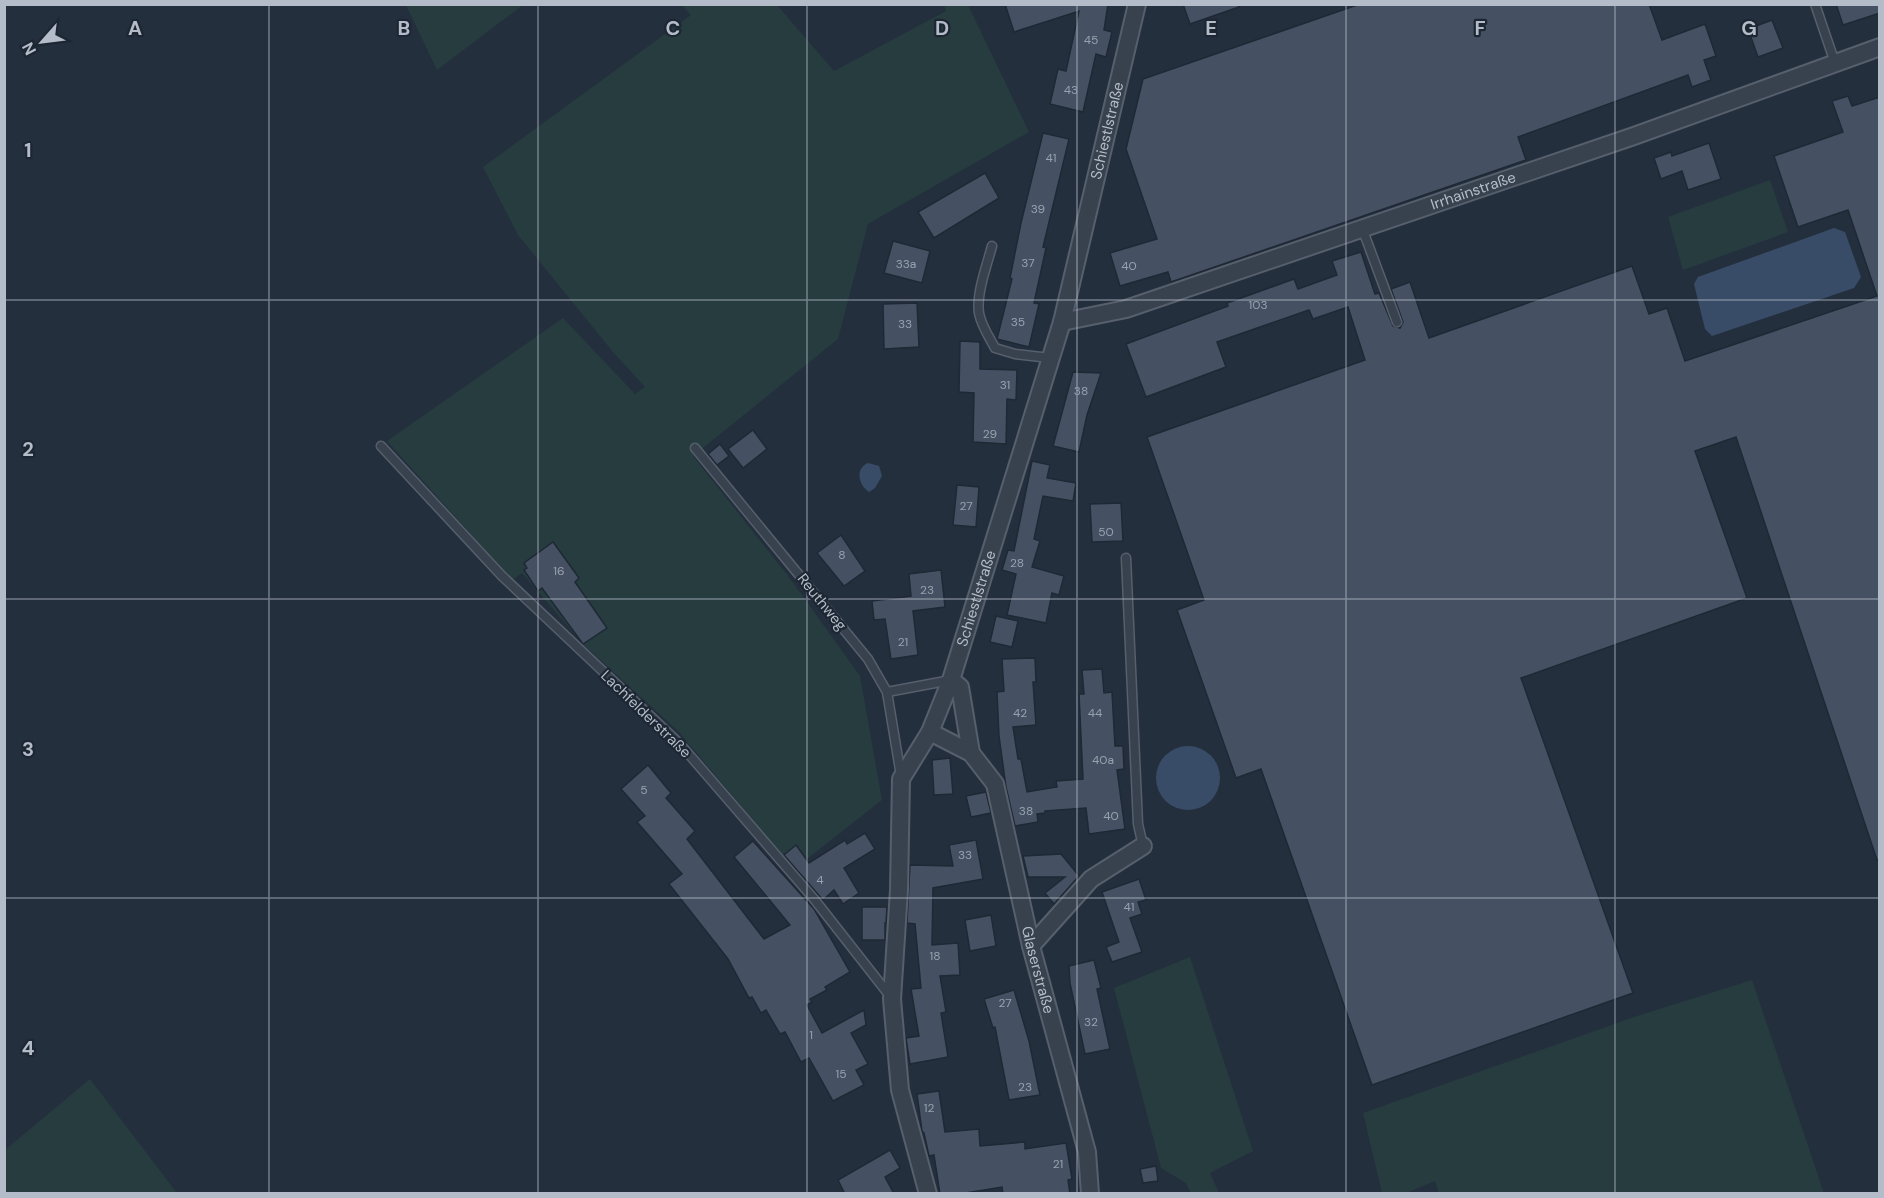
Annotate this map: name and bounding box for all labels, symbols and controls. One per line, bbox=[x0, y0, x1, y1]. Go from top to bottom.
north arrow bbox=[12, 12, 72, 72]
text: A bbox=[128, 15, 142, 41]
text: B bbox=[398, 15, 410, 41]
text: C bbox=[666, 15, 680, 41]
text: D bbox=[935, 15, 949, 41]
text: E bbox=[1205, 15, 1217, 41]
text: F bbox=[1474, 15, 1486, 41]
text: G bbox=[1741, 15, 1757, 41]
house number: 45 bbox=[1084, 32, 1098, 48]
text: N bbox=[17, 39, 41, 59]
street label: Schiestlstraße bbox=[1086, 80, 1128, 181]
house number: 43 bbox=[1064, 82, 1078, 98]
text: 1 bbox=[24, 137, 32, 163]
house number: 41 bbox=[1045, 150, 1057, 166]
street label: Irrhainstraße bbox=[1428, 167, 1518, 215]
house number: 39 bbox=[1031, 201, 1045, 217]
house number: 37 bbox=[1021, 255, 1035, 271]
house number: 33a bbox=[896, 256, 916, 272]
house number: 40 bbox=[1121, 258, 1137, 274]
house number: 103 bbox=[1248, 297, 1268, 313]
house number: 35 bbox=[1011, 314, 1025, 330]
house number: 33 bbox=[898, 316, 912, 332]
house number: 31 bbox=[1000, 377, 1010, 393]
house number: 38 bbox=[1074, 383, 1088, 399]
house number: 29 bbox=[983, 426, 997, 442]
text: 2 bbox=[22, 436, 34, 462]
house number: 27 bbox=[959, 498, 973, 514]
house number: 50 bbox=[1098, 524, 1114, 540]
house number: 8 bbox=[838, 547, 846, 563]
street label: Schiestlstraße bbox=[952, 548, 1001, 649]
house number: 28 bbox=[1010, 555, 1024, 571]
house number: 16 bbox=[553, 563, 565, 579]
street label: Reuthweg bbox=[793, 569, 851, 635]
house number: 23 bbox=[920, 582, 934, 598]
house number: 21 bbox=[898, 634, 908, 650]
street label: Lachfelderstraße bbox=[596, 666, 696, 762]
house number: 42 bbox=[1013, 705, 1027, 721]
house number: 44 bbox=[1088, 705, 1102, 721]
text: 3 bbox=[22, 736, 34, 762]
house number: 40a bbox=[1092, 752, 1114, 768]
house number: 5 bbox=[640, 782, 648, 798]
house number: 38 bbox=[1019, 803, 1033, 819]
house number: 40 bbox=[1103, 808, 1119, 824]
house number: 33 bbox=[958, 847, 972, 863]
house number: 4 bbox=[816, 872, 824, 888]
house number: 41 bbox=[1123, 899, 1135, 915]
street label: Glaserstraße bbox=[1017, 924, 1059, 1016]
house number: 18 bbox=[929, 948, 941, 964]
house number: 27 bbox=[998, 995, 1012, 1011]
house number: 32 bbox=[1084, 1014, 1098, 1030]
house number: 1 bbox=[809, 1027, 813, 1043]
text: 4 bbox=[22, 1035, 35, 1061]
house number: 15 bbox=[835, 1066, 847, 1082]
house number: 23 bbox=[1018, 1079, 1032, 1095]
house number: 12 bbox=[924, 1100, 934, 1116]
house number: 21 bbox=[1053, 1156, 1063, 1172]

